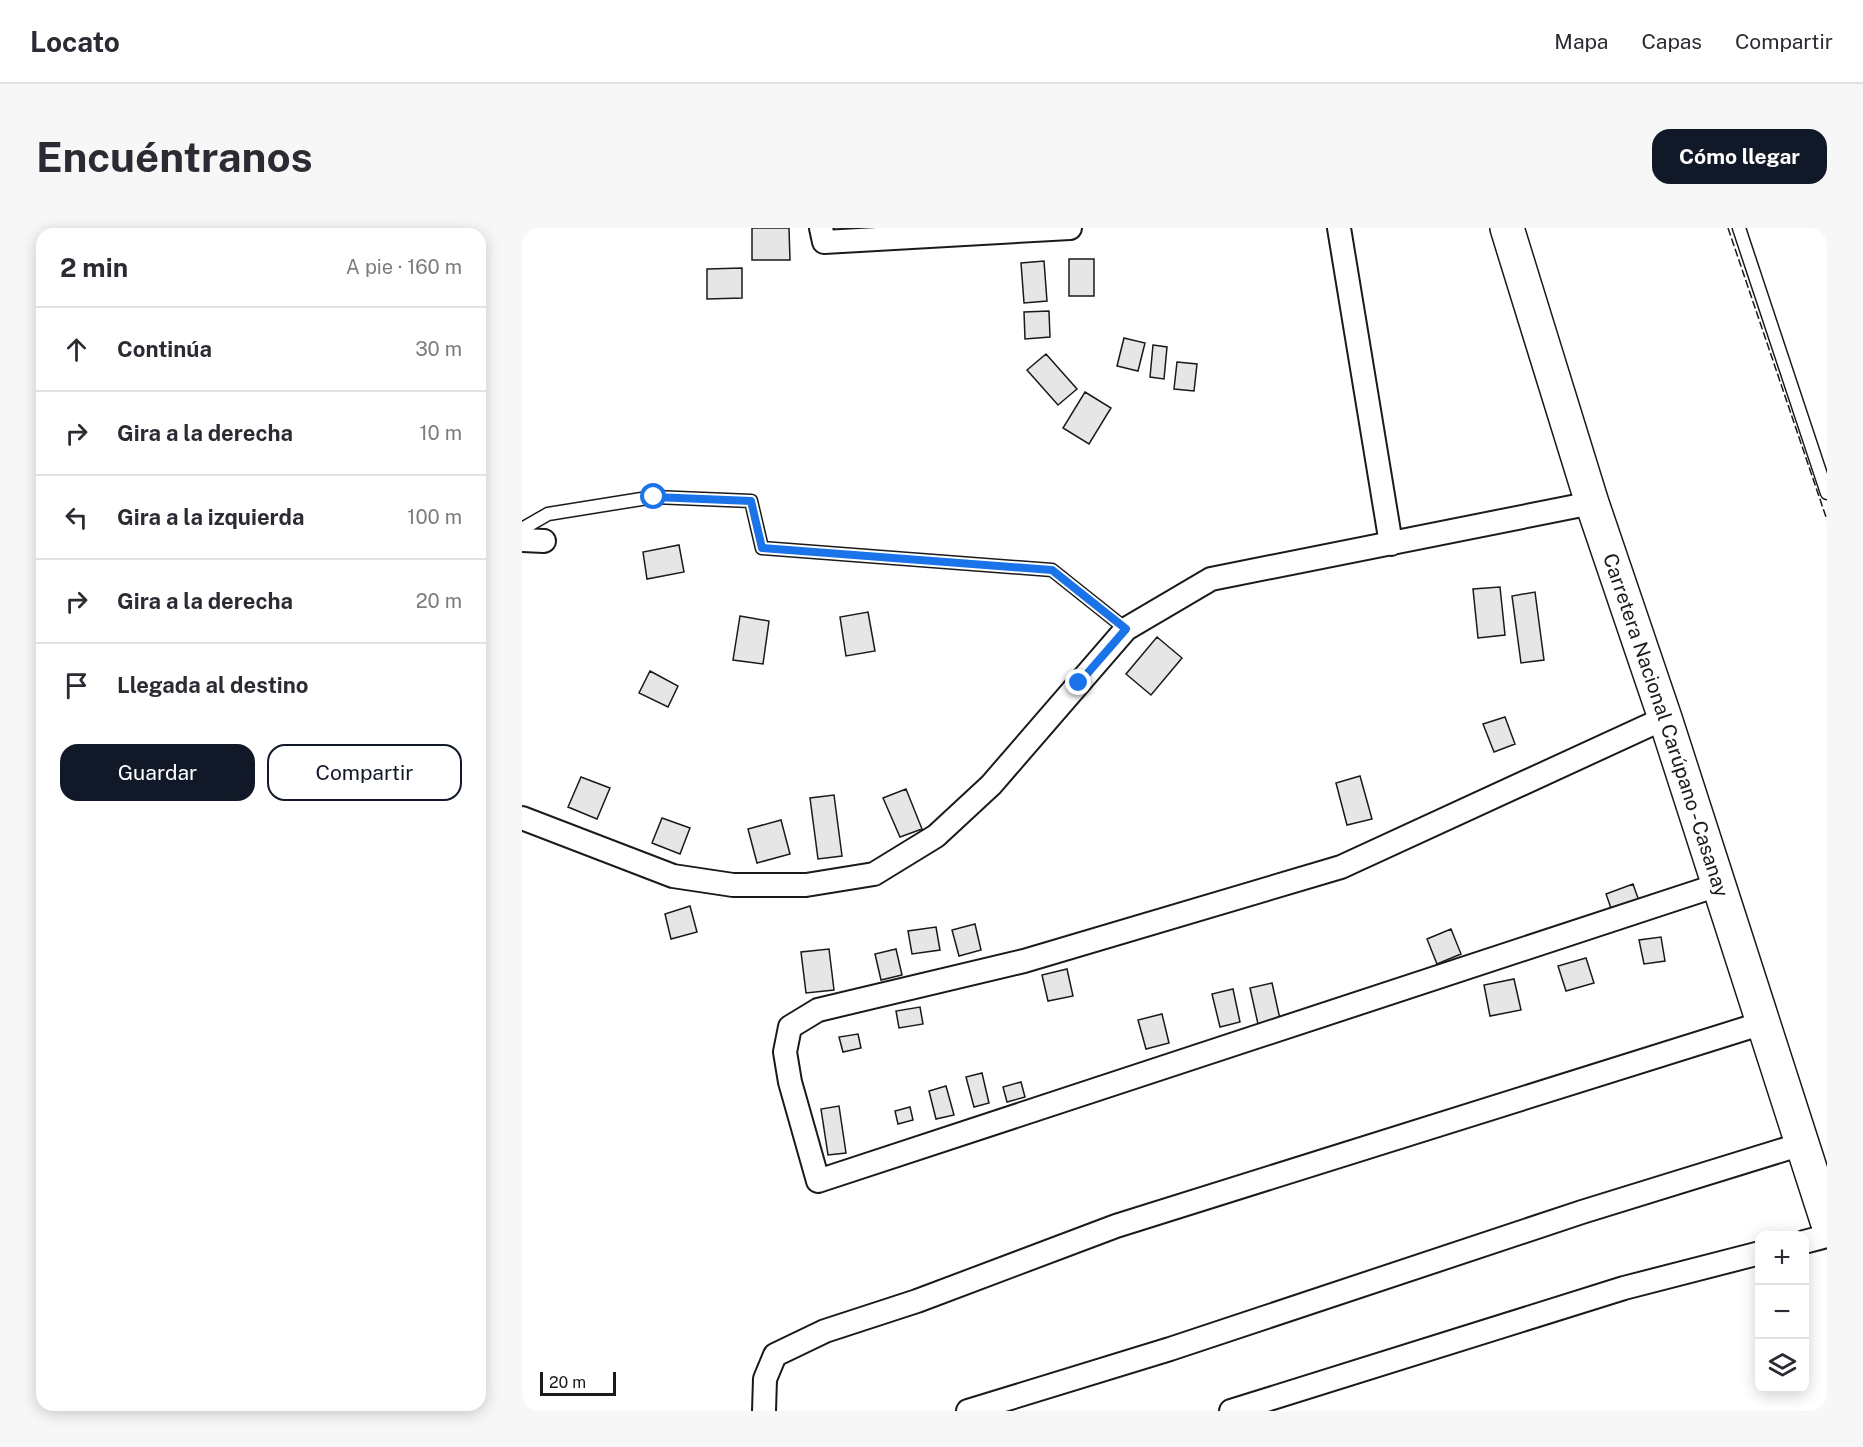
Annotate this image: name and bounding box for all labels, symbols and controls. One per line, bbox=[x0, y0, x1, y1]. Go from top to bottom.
text: Locato bbox=[30, 25, 120, 58]
text: Mapa bbox=[1554, 29, 1608, 54]
text: Capas bbox=[1641, 29, 1702, 54]
text: Compartir bbox=[1735, 29, 1833, 54]
button: Cómo llegar bbox=[1652, 129, 1827, 184]
text: Encuéntranos bbox=[36, 132, 313, 181]
text: 2 min bbox=[60, 252, 128, 283]
text: A pie · 160 m bbox=[346, 255, 462, 279]
icon: ahead bbox=[60, 333, 93, 366]
text: Continúa bbox=[117, 336, 212, 362]
text: 30 m bbox=[415, 337, 462, 361]
icon: right bbox=[60, 417, 93, 450]
text: Gira a la derecha bbox=[117, 420, 293, 446]
text: 10 m bbox=[419, 421, 462, 445]
route start bbox=[640, 483, 666, 509]
icon: left bbox=[60, 501, 93, 534]
text: Gira a la izquierda bbox=[117, 504, 304, 530]
text: 100 m bbox=[407, 505, 462, 529]
street label: Carretera Nacional Carúpano - Casanay bbox=[1598, 550, 1734, 900]
icon: right bbox=[60, 585, 93, 618]
text: Gira a la derecha bbox=[117, 588, 293, 614]
text: 20 m bbox=[416, 589, 462, 613]
icon: arrive bbox=[60, 669, 93, 702]
route end bbox=[1065, 669, 1091, 695]
text: Llegada al destino bbox=[117, 672, 308, 698]
button: Guardar bbox=[60, 744, 255, 801]
button: Compartir bbox=[267, 744, 462, 801]
map controls bbox=[1755, 1231, 1809, 1393]
button: + bbox=[1755, 1231, 1809, 1285]
button: − bbox=[1755, 1285, 1809, 1339]
button: layers bbox=[1755, 1339, 1809, 1393]
scale bar bbox=[540, 1369, 616, 1396]
text: 20 m bbox=[549, 1373, 586, 1392]

